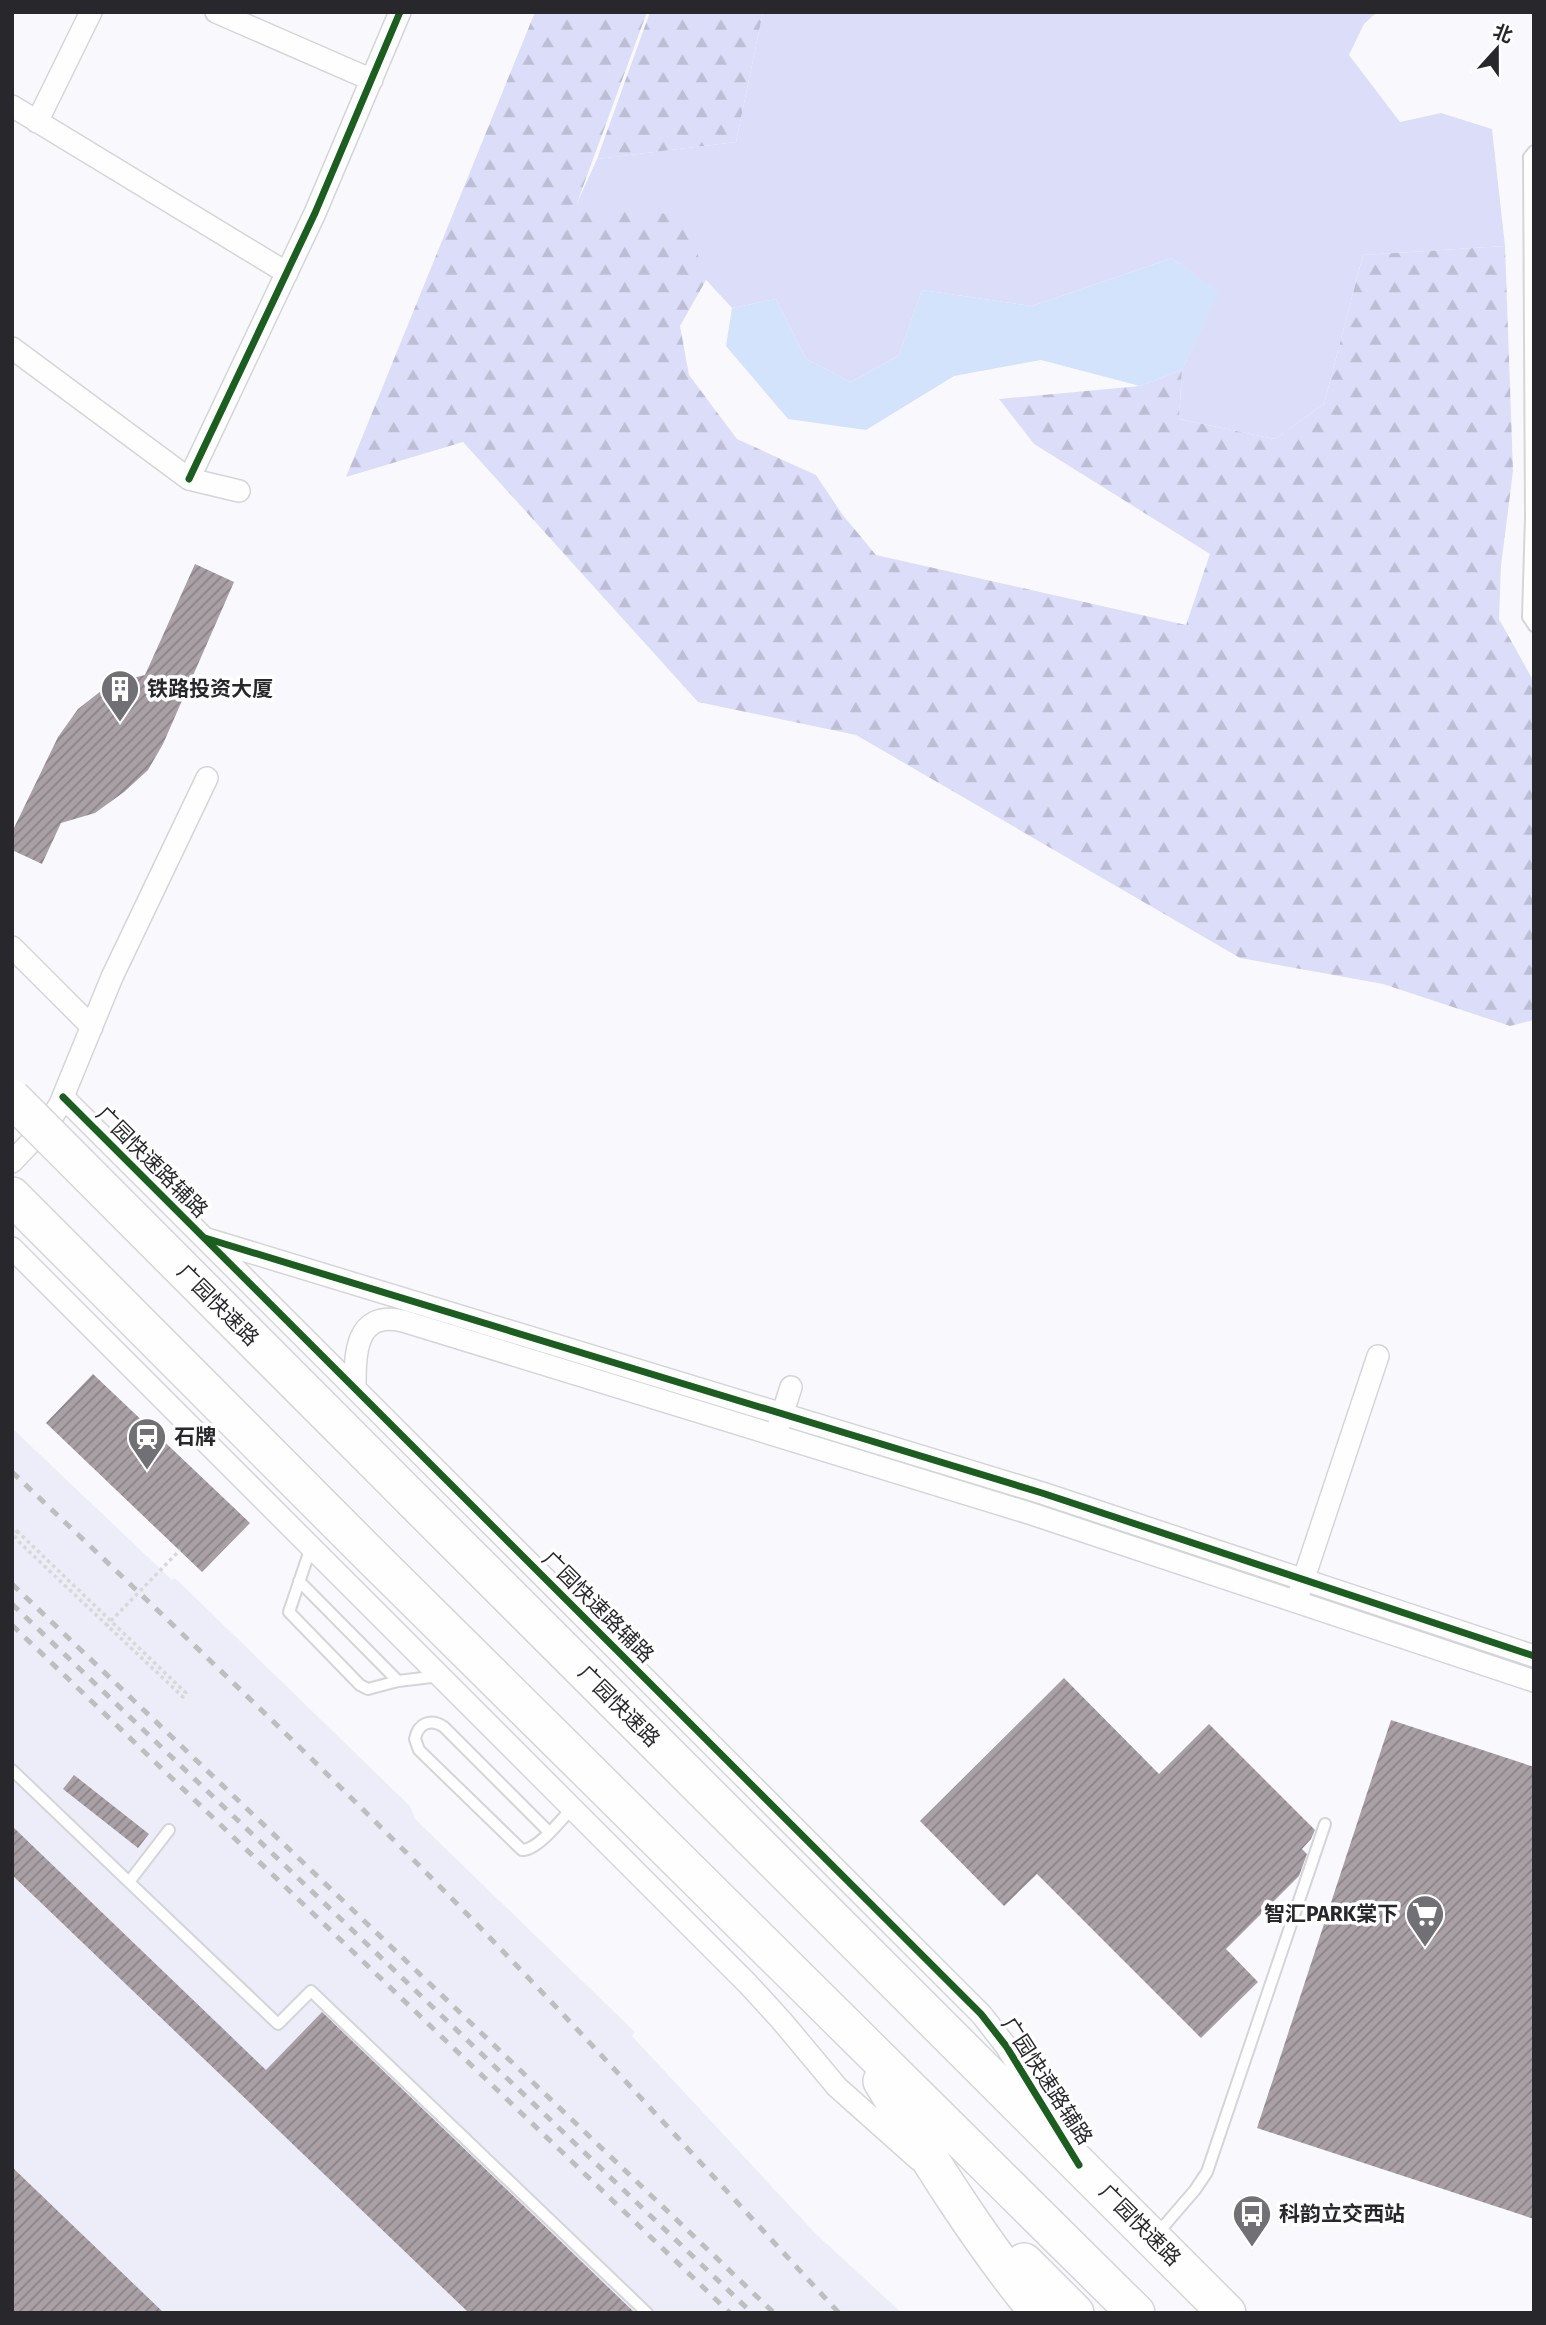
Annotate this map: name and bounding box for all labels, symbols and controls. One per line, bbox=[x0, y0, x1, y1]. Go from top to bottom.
north arrow bbox=[1462, 14, 1532, 84]
text: 北 bbox=[1490, 19, 1516, 48]
building icon: 铁路投资大厦 bbox=[99, 668, 141, 723]
place label: 铁路投资大厦 bbox=[147, 676, 273, 702]
street label: 广园快速路辅路 bbox=[91, 1101, 213, 1223]
street label: 广园快速路 bbox=[172, 1259, 264, 1351]
station icon: 石牌 bbox=[126, 1416, 168, 1471]
place label: 石牌 bbox=[174, 1424, 216, 1450]
street label: 广园快速路辅路 bbox=[537, 1546, 659, 1668]
street label: 广园快速路 bbox=[573, 1660, 665, 1752]
supermarket icon: 智汇PARK棠下 bbox=[1404, 1893, 1446, 1948]
place label: 智汇PARK棠下 bbox=[1264, 1901, 1398, 1927]
street label: 广园快速路辅路 bbox=[996, 2012, 1098, 2150]
street label: 广园快速路 bbox=[1094, 2179, 1186, 2271]
bus stop icon: 科韵立交西站 bbox=[1231, 2193, 1273, 2248]
place label: 科韵立交西站 bbox=[1279, 2201, 1405, 2227]

